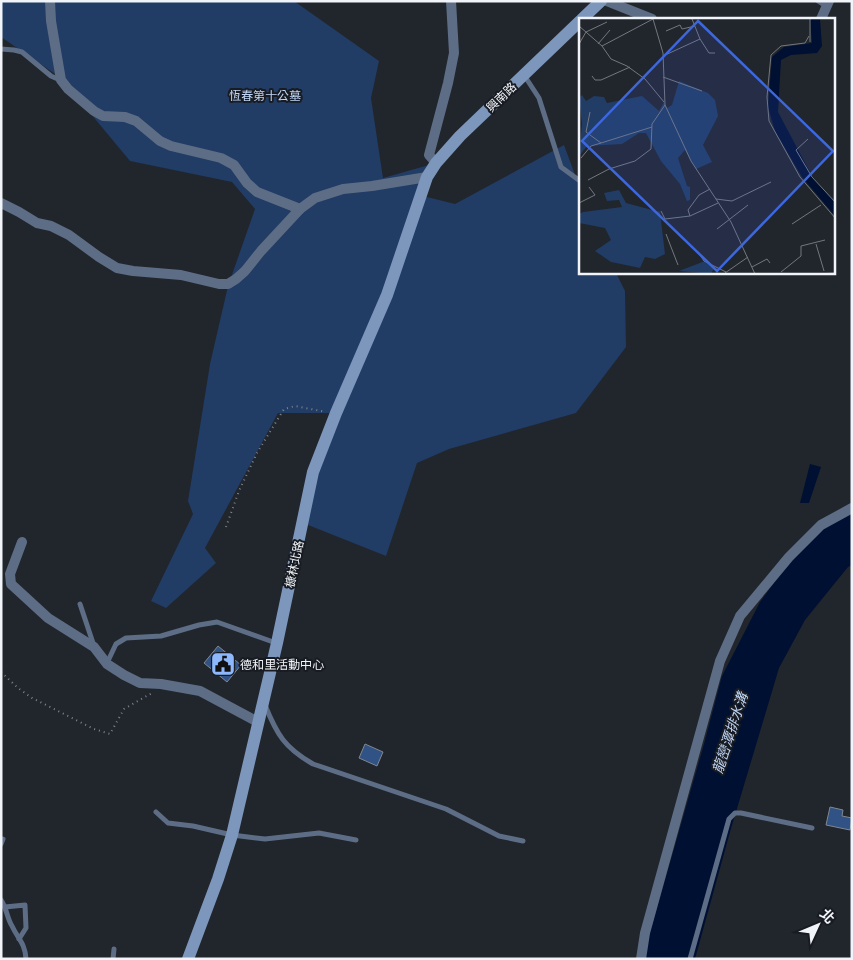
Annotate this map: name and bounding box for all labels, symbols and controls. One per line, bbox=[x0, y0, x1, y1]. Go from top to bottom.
inset map bbox=[579, 18, 836, 274]
street label: 興南路 bbox=[483, 79, 519, 115]
park label: 恆春第十公墓 bbox=[229, 88, 301, 103]
street label: 槺林北路 bbox=[282, 539, 306, 589]
public building icon: 德和里活動中心 bbox=[210, 651, 236, 677]
place label: 德和里活動中心 bbox=[240, 657, 324, 672]
water label: 龍巒潭排水溝 bbox=[708, 688, 752, 776]
north arrow bbox=[793, 900, 843, 950]
text: 北 bbox=[816, 905, 839, 927]

